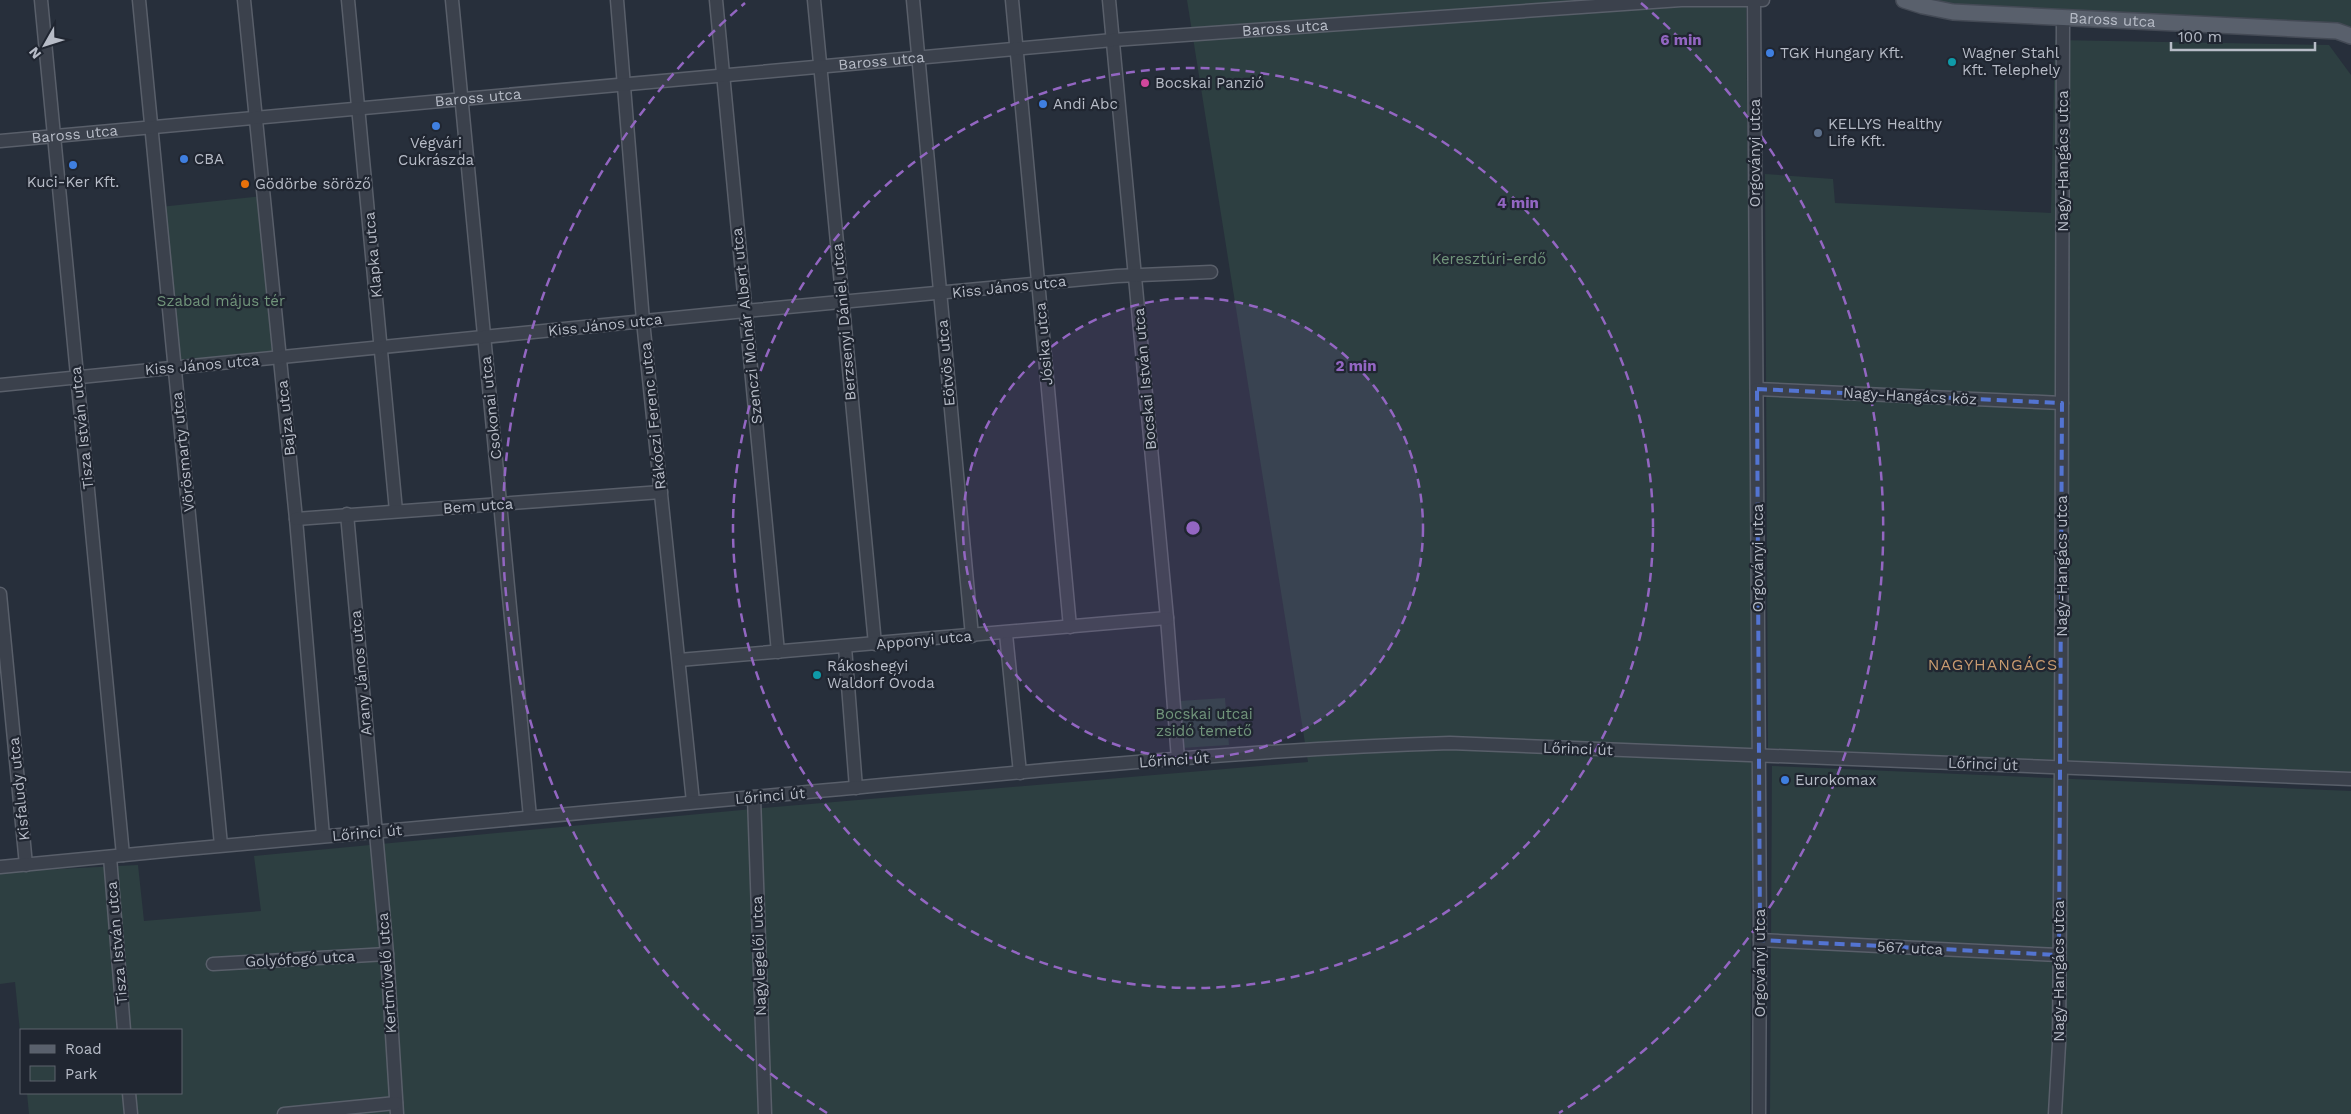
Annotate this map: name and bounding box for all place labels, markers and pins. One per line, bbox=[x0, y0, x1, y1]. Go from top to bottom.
place label: TGK Hungary Kft. bbox=[1780, 44, 1904, 62]
place label: Wagner Stahl Kft. Telephely bbox=[1962, 44, 2061, 79]
marker: TGK Hungary Kft. bbox=[1764, 47, 1776, 59]
marker: Wagner Stahl Kft. Telephely bbox=[1946, 56, 1958, 68]
place label: Bocskai Panzió bbox=[1155, 74, 1264, 92]
marker: Bocskai Panzió bbox=[1139, 77, 1151, 89]
place label: Andi Abc bbox=[1053, 95, 1118, 113]
marker: Andi Abc bbox=[1037, 98, 1049, 110]
place label: KELLYS Healthy Life Kft. bbox=[1828, 115, 1942, 150]
marker: Végvári Cukrászda bbox=[430, 120, 442, 132]
marker: KELLYS Healthy Life Kft. bbox=[1812, 127, 1824, 139]
place label: Végvári Cukrászda bbox=[398, 134, 475, 169]
place label: CBA bbox=[194, 150, 224, 168]
marker: CBA bbox=[178, 153, 190, 165]
marker: Kuci-Ker Kft. bbox=[67, 159, 79, 171]
place label: Kuci-Ker Kft. bbox=[27, 173, 119, 191]
place label: Gödörbe söröző bbox=[255, 175, 371, 193]
marker: Gödörbe söröző bbox=[239, 178, 251, 190]
centre of rings bbox=[1184, 519, 1202, 537]
place label: Rákoshegyi Waldorf Óvoda bbox=[827, 657, 935, 692]
marker: Rákoshegyi Waldorf Óvoda bbox=[811, 669, 823, 681]
place label: Eurokomax bbox=[1795, 771, 1877, 789]
marker: Eurokomax bbox=[1779, 774, 1791, 786]

